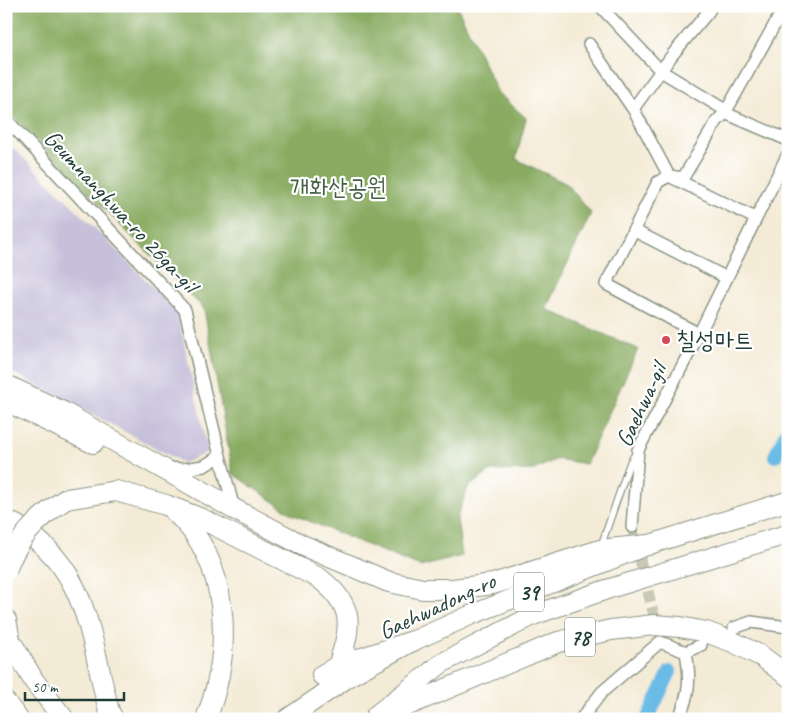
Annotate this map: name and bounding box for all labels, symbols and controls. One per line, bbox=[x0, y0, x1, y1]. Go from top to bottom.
street label: Geumnanghwa-ro 26ga-gil bbox=[38, 123, 207, 302]
park label: 개화산공원 bbox=[290, 172, 386, 202]
place label: 칠성마트 bbox=[676, 325, 753, 355]
marker: 칠성마트 bbox=[660, 334, 672, 346]
street label: Gaehwa-gil bbox=[609, 355, 675, 451]
street label: Gaehwadong-ro bbox=[374, 565, 502, 646]
road number: 39 bbox=[514, 572, 544, 612]
road number: 78 bbox=[565, 618, 595, 656]
scale bar bbox=[25, 670, 124, 702]
text: 50 m bbox=[32, 678, 59, 697]

